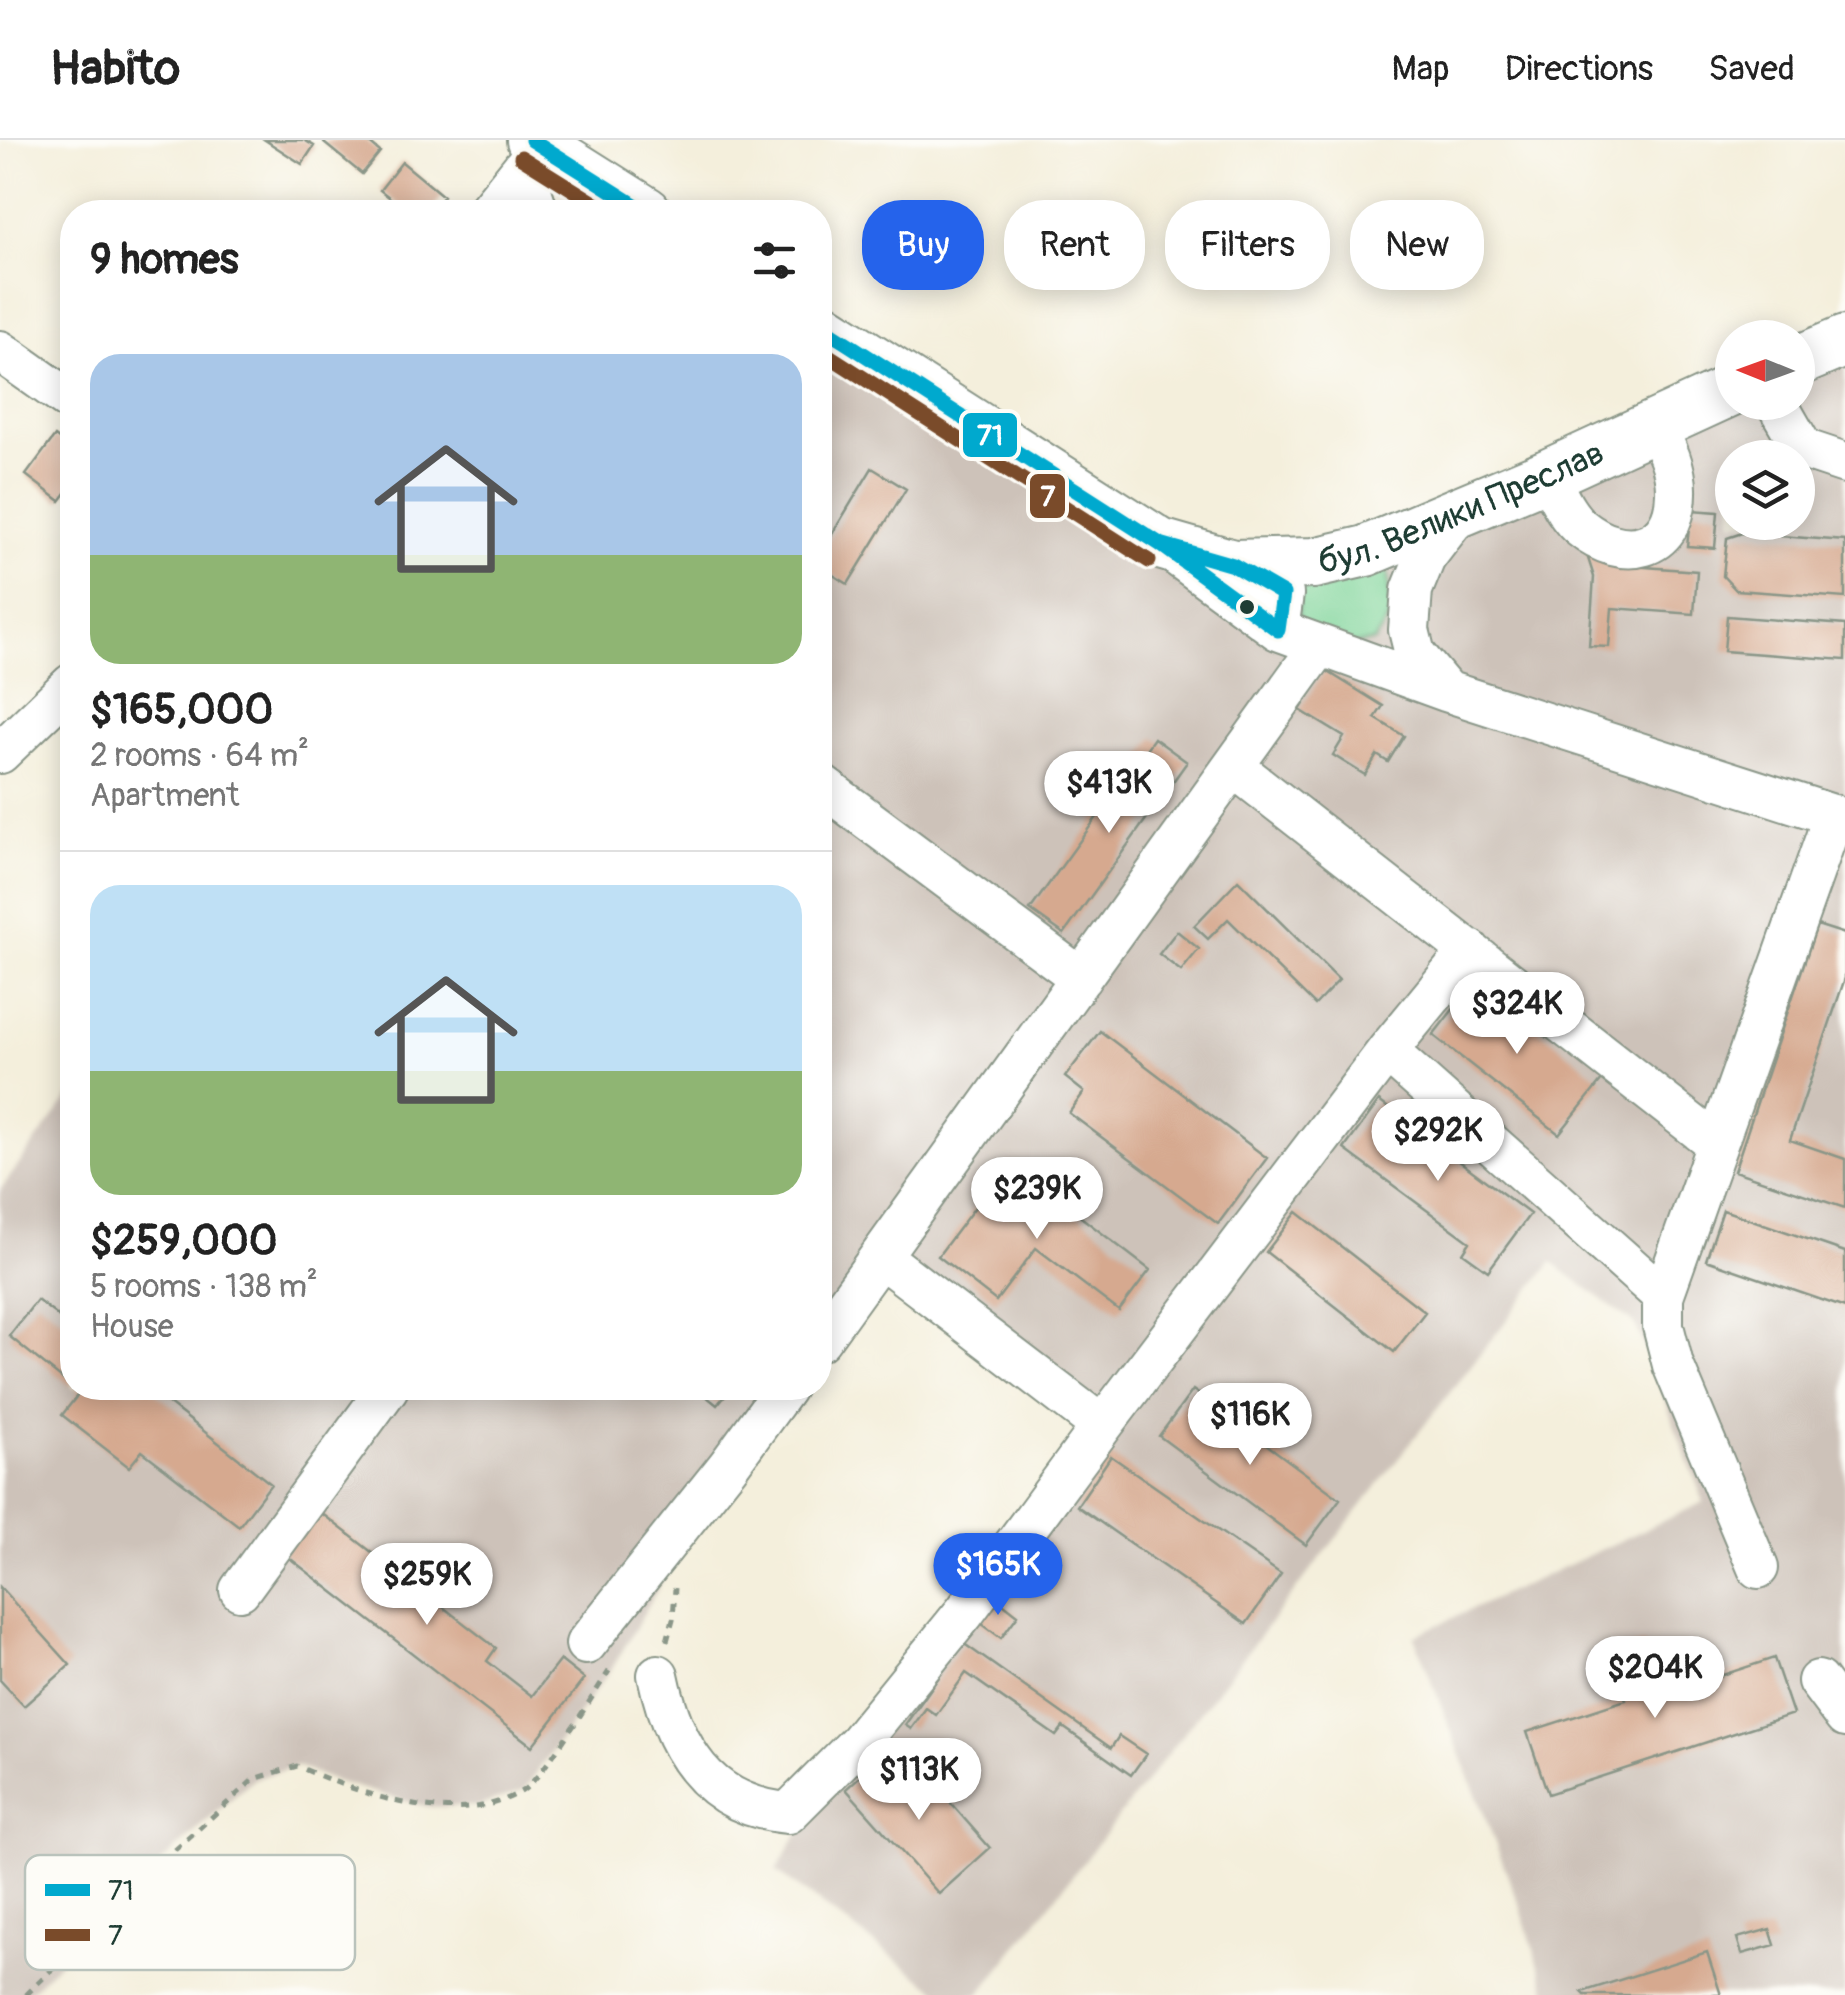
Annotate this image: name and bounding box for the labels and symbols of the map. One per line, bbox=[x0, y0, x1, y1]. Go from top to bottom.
north arrow bbox=[1715, 320, 1815, 420]
line badge: 71 bbox=[961, 411, 1019, 459]
text: 71 bbox=[977, 419, 1003, 454]
street label: бул. Велики Преслав bbox=[1313, 431, 1611, 584]
line badge: 7 bbox=[1028, 472, 1067, 520]
text: 7 bbox=[1041, 480, 1056, 515]
unlabelled marker bbox=[1237, 597, 1257, 617]
pin: $413K bbox=[1039, 751, 1179, 836]
pin: $324K bbox=[1447, 972, 1587, 1057]
pin: $292K bbox=[1368, 1099, 1508, 1184]
pin: $239K bbox=[967, 1157, 1107, 1242]
pin: $116K bbox=[1180, 1383, 1320, 1468]
pin: $165K bbox=[928, 1533, 1068, 1618]
pin: $259K bbox=[357, 1543, 497, 1628]
pin: $204K bbox=[1585, 1636, 1725, 1721]
pin: $113K bbox=[849, 1738, 989, 1823]
legend bbox=[25, 1855, 355, 1970]
text: 71 bbox=[108, 1874, 134, 1909]
text: 7 bbox=[108, 1919, 123, 1954]

